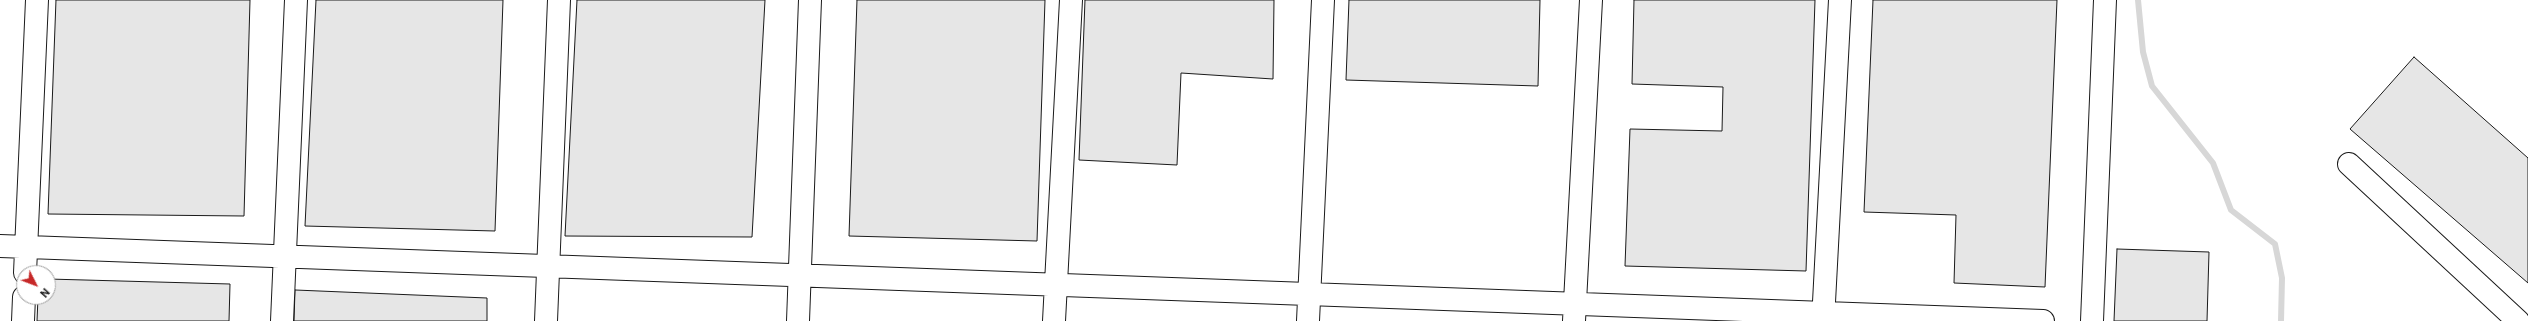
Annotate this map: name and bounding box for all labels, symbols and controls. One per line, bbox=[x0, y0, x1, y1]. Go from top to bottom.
north arrow bbox=[16, 265, 56, 305]
text: N bbox=[37, 285, 52, 300]

